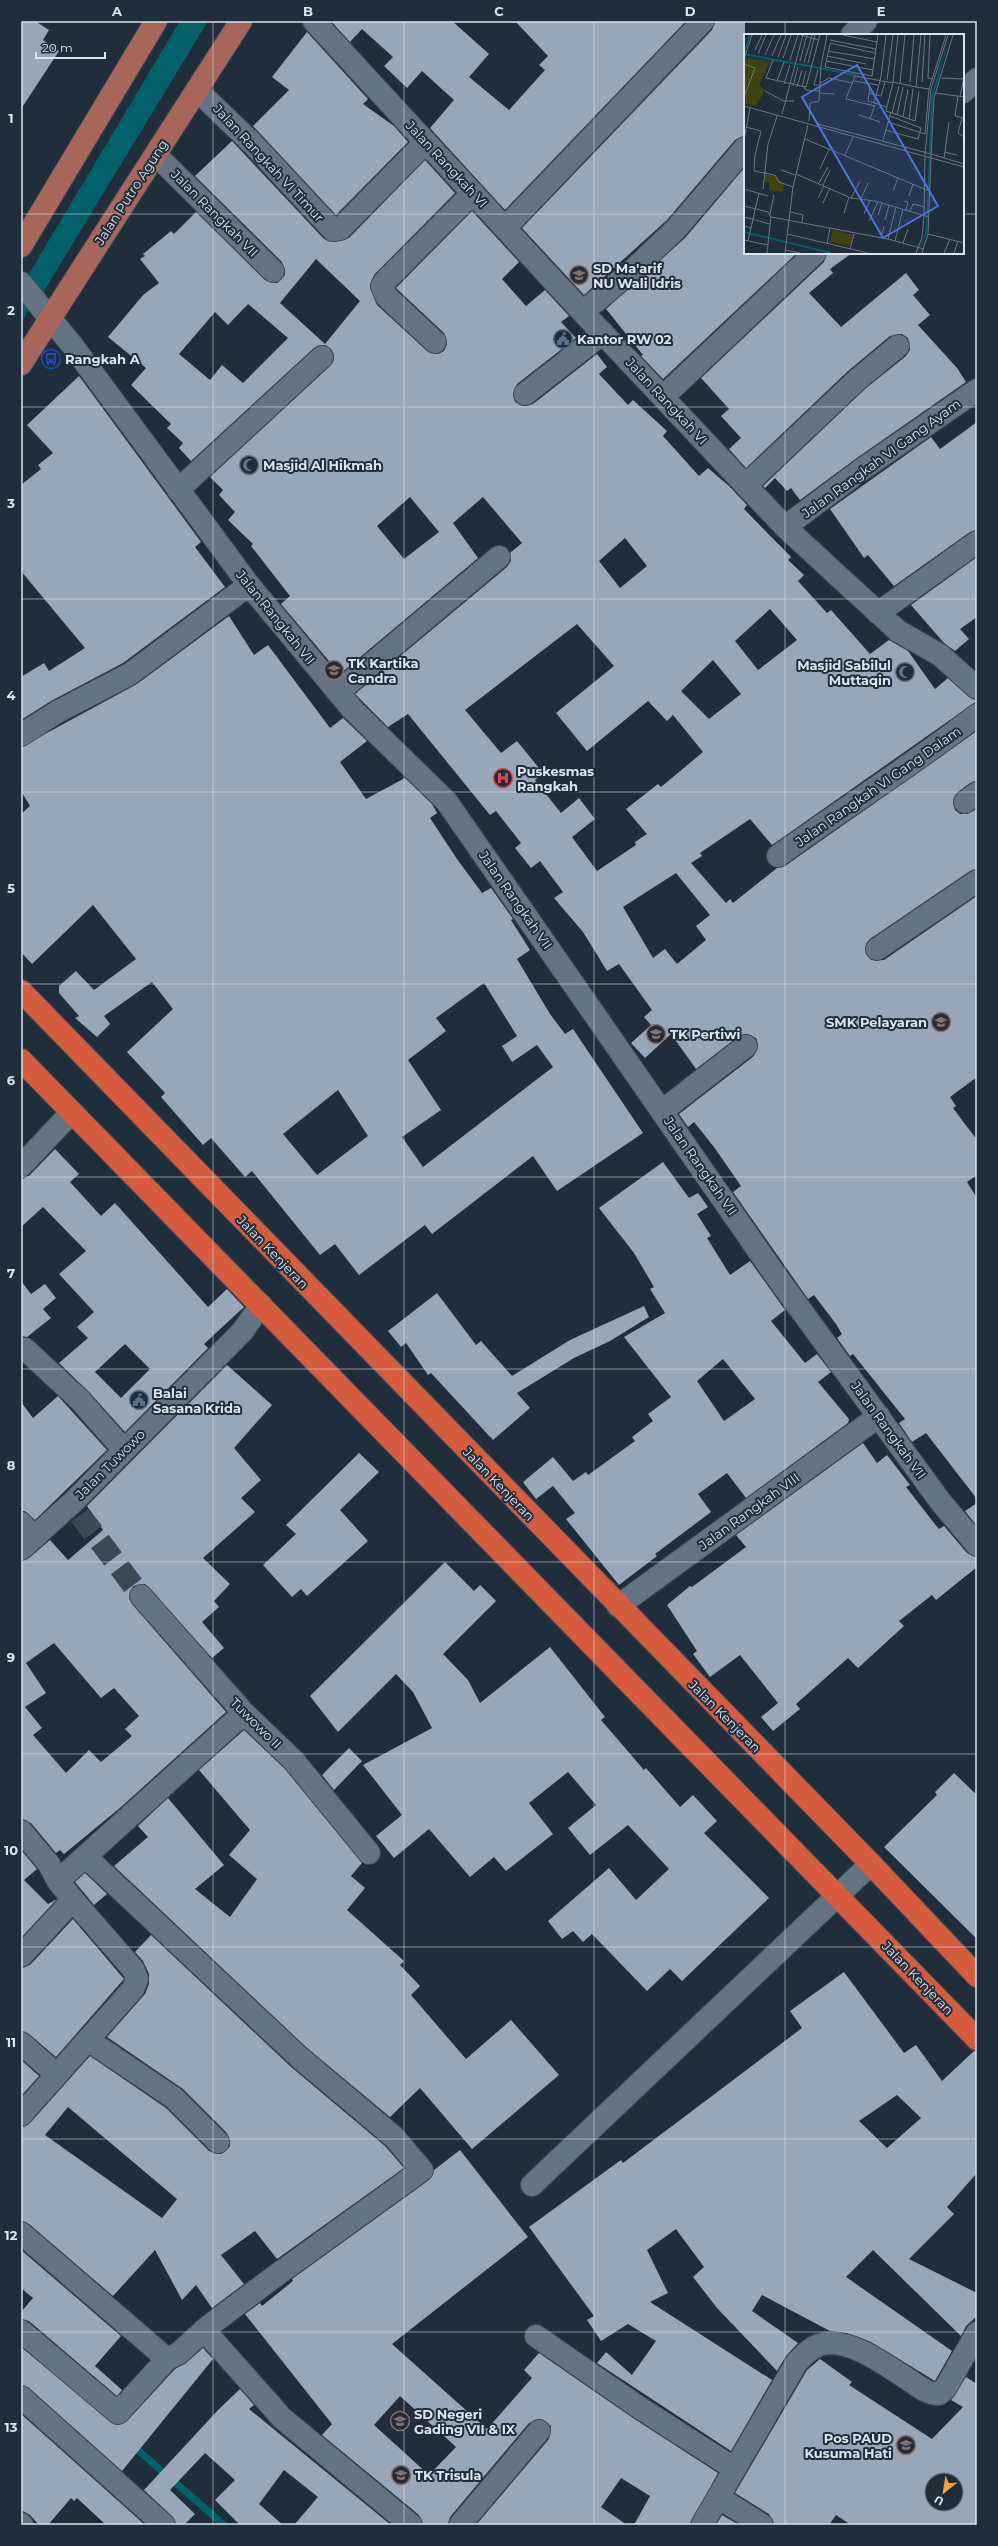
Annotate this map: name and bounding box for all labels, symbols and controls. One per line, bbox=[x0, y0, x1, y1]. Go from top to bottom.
text: A bbox=[111, 3, 123, 19]
text: B bbox=[303, 3, 313, 19]
text: C bbox=[494, 3, 504, 19]
text: D bbox=[685, 3, 696, 19]
text: E bbox=[877, 3, 886, 19]
scale bar bbox=[36, 34, 105, 60]
inset map bbox=[744, 34, 964, 254]
text: 20 m bbox=[42, 40, 73, 55]
street label: Jalan Rangkah VI Timur bbox=[210, 100, 328, 225]
text: 1 bbox=[8, 110, 14, 126]
street label: Jalan Rangkah VI bbox=[402, 117, 491, 211]
street label: Jalan Putro Agung bbox=[90, 136, 171, 248]
street label: Jalan Rangkah VII bbox=[167, 165, 262, 260]
place label: SD Ma'arif NU Wali Idris bbox=[593, 260, 681, 291]
school or university icon: SD Ma'arif NU Wali Idris bbox=[568, 264, 590, 286]
text: 2 bbox=[7, 302, 15, 318]
public building icon: Kantor RW 02 bbox=[552, 328, 574, 350]
place label: Kantor RW 02 bbox=[577, 331, 672, 347]
bus stop icon: Rangkah A bbox=[40, 348, 62, 370]
place label: Rangkah A bbox=[65, 351, 141, 367]
street label: Jalan Rangkah VI bbox=[622, 354, 711, 448]
street label: Jalan Rangkah VI Gang Ayam bbox=[798, 395, 963, 522]
mosque icon: Masjid Al Hikmah bbox=[238, 454, 260, 476]
place label: Masjid Al Hikmah bbox=[263, 457, 382, 473]
text: 3 bbox=[6, 495, 15, 511]
street label: Jalan Rangkah VII bbox=[233, 566, 319, 667]
place label: TK Kartika Candra bbox=[348, 655, 419, 686]
place label: Masjid Sabilul Muttaqin bbox=[797, 657, 891, 688]
school or university icon: TK Kartika Candra bbox=[323, 659, 345, 681]
mosque icon: Masjid Sabilul Muttaqin bbox=[894, 661, 916, 683]
text: 4 bbox=[7, 687, 16, 703]
street label: Jalan Rangkah VI Gang Dalam bbox=[791, 723, 964, 850]
place label: Puskesmas Rangkah bbox=[517, 763, 594, 794]
hospital icon: Puskesmas Rangkah bbox=[492, 767, 514, 789]
street label: Jalan Rangkah VII bbox=[475, 847, 556, 952]
text: 5 bbox=[7, 880, 15, 896]
school or university icon: SMK Pelayaran bbox=[930, 1011, 952, 1033]
place label: SMK Pelayaran bbox=[826, 1014, 927, 1030]
school or university icon: TK Pertiwi bbox=[645, 1023, 667, 1045]
place label: TK Pertiwi bbox=[670, 1026, 740, 1042]
text: 6 bbox=[7, 1072, 16, 1088]
street label: Jalan Rangkah VII bbox=[660, 1113, 741, 1218]
street label: Jalan Kenjeran bbox=[233, 1211, 312, 1292]
text: 7 bbox=[7, 1265, 15, 1281]
street label: Jalan Rangkah VII bbox=[848, 1377, 930, 1482]
place label: Balai Sasana Krida bbox=[153, 1385, 241, 1416]
public building icon: Balai Sasana Krida bbox=[128, 1389, 150, 1411]
street label: Jalan Tuwowo bbox=[71, 1426, 148, 1503]
street label: Jalan Kenjeran bbox=[459, 1443, 538, 1524]
text: 8 bbox=[7, 1457, 16, 1473]
street label: Jalan Rangkah VIII bbox=[695, 1469, 802, 1553]
text: 9 bbox=[7, 1649, 15, 1665]
street label: Jalan Kenjeran bbox=[685, 1676, 764, 1755]
street label: Tuwowo II bbox=[227, 1694, 285, 1752]
text: 10 bbox=[4, 1842, 18, 1858]
street label: Jalan Kenjeran bbox=[878, 1937, 957, 2018]
text: 11 bbox=[6, 2034, 16, 2050]
text: 12 bbox=[5, 2227, 18, 2243]
place label: SD Negeri Gading VII & IX bbox=[414, 2406, 516, 2437]
school or university icon: SD Negeri Gading VII & IX bbox=[389, 2410, 411, 2432]
text: 13 bbox=[5, 2419, 18, 2435]
place label: Pos PAUD Kusuma Hati bbox=[804, 2430, 892, 2461]
school or university icon: Pos PAUD Kusuma Hati bbox=[895, 2434, 917, 2456]
school or university icon: TK Trisula bbox=[390, 2464, 412, 2486]
place label: TK Trisula bbox=[415, 2467, 481, 2483]
north arrow bbox=[924, 2472, 964, 2512]
text: U bbox=[932, 2492, 946, 2509]

